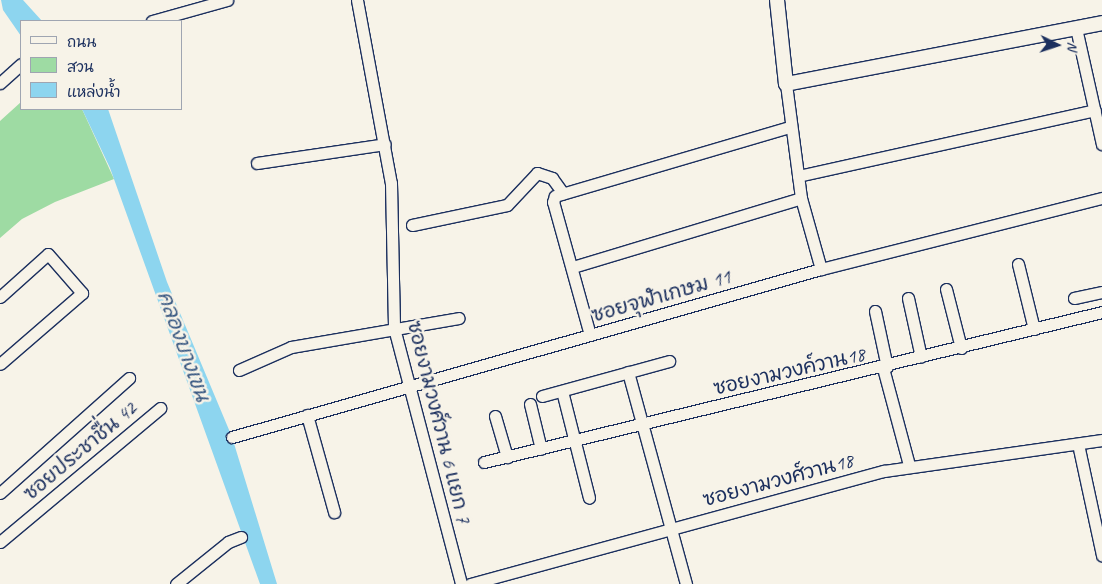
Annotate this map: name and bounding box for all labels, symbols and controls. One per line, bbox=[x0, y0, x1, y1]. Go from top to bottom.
legend bbox=[20, 20, 182, 110]
north arrow bbox=[1032, 20, 1082, 70]
text: ถนน bbox=[67, 33, 96, 52]
text: N bbox=[1064, 41, 1081, 51]
text: สวน bbox=[67, 58, 94, 77]
text: แหล่งน้ำ bbox=[67, 83, 121, 102]
street label: ซอยจุฬาเกษม 11 bbox=[589, 265, 733, 327]
water label: คลองบางเขน bbox=[152, 287, 216, 405]
street label: ซอยงามวงศ์วาน 6 แยก 7 bbox=[402, 318, 476, 526]
street label: ซอยงามวงค์วาน18 bbox=[711, 342, 867, 400]
street label: ซอยประชาชื่น 42 bbox=[19, 397, 141, 505]
street label: ซอยงามวงศ์วาน18 bbox=[700, 448, 856, 512]

